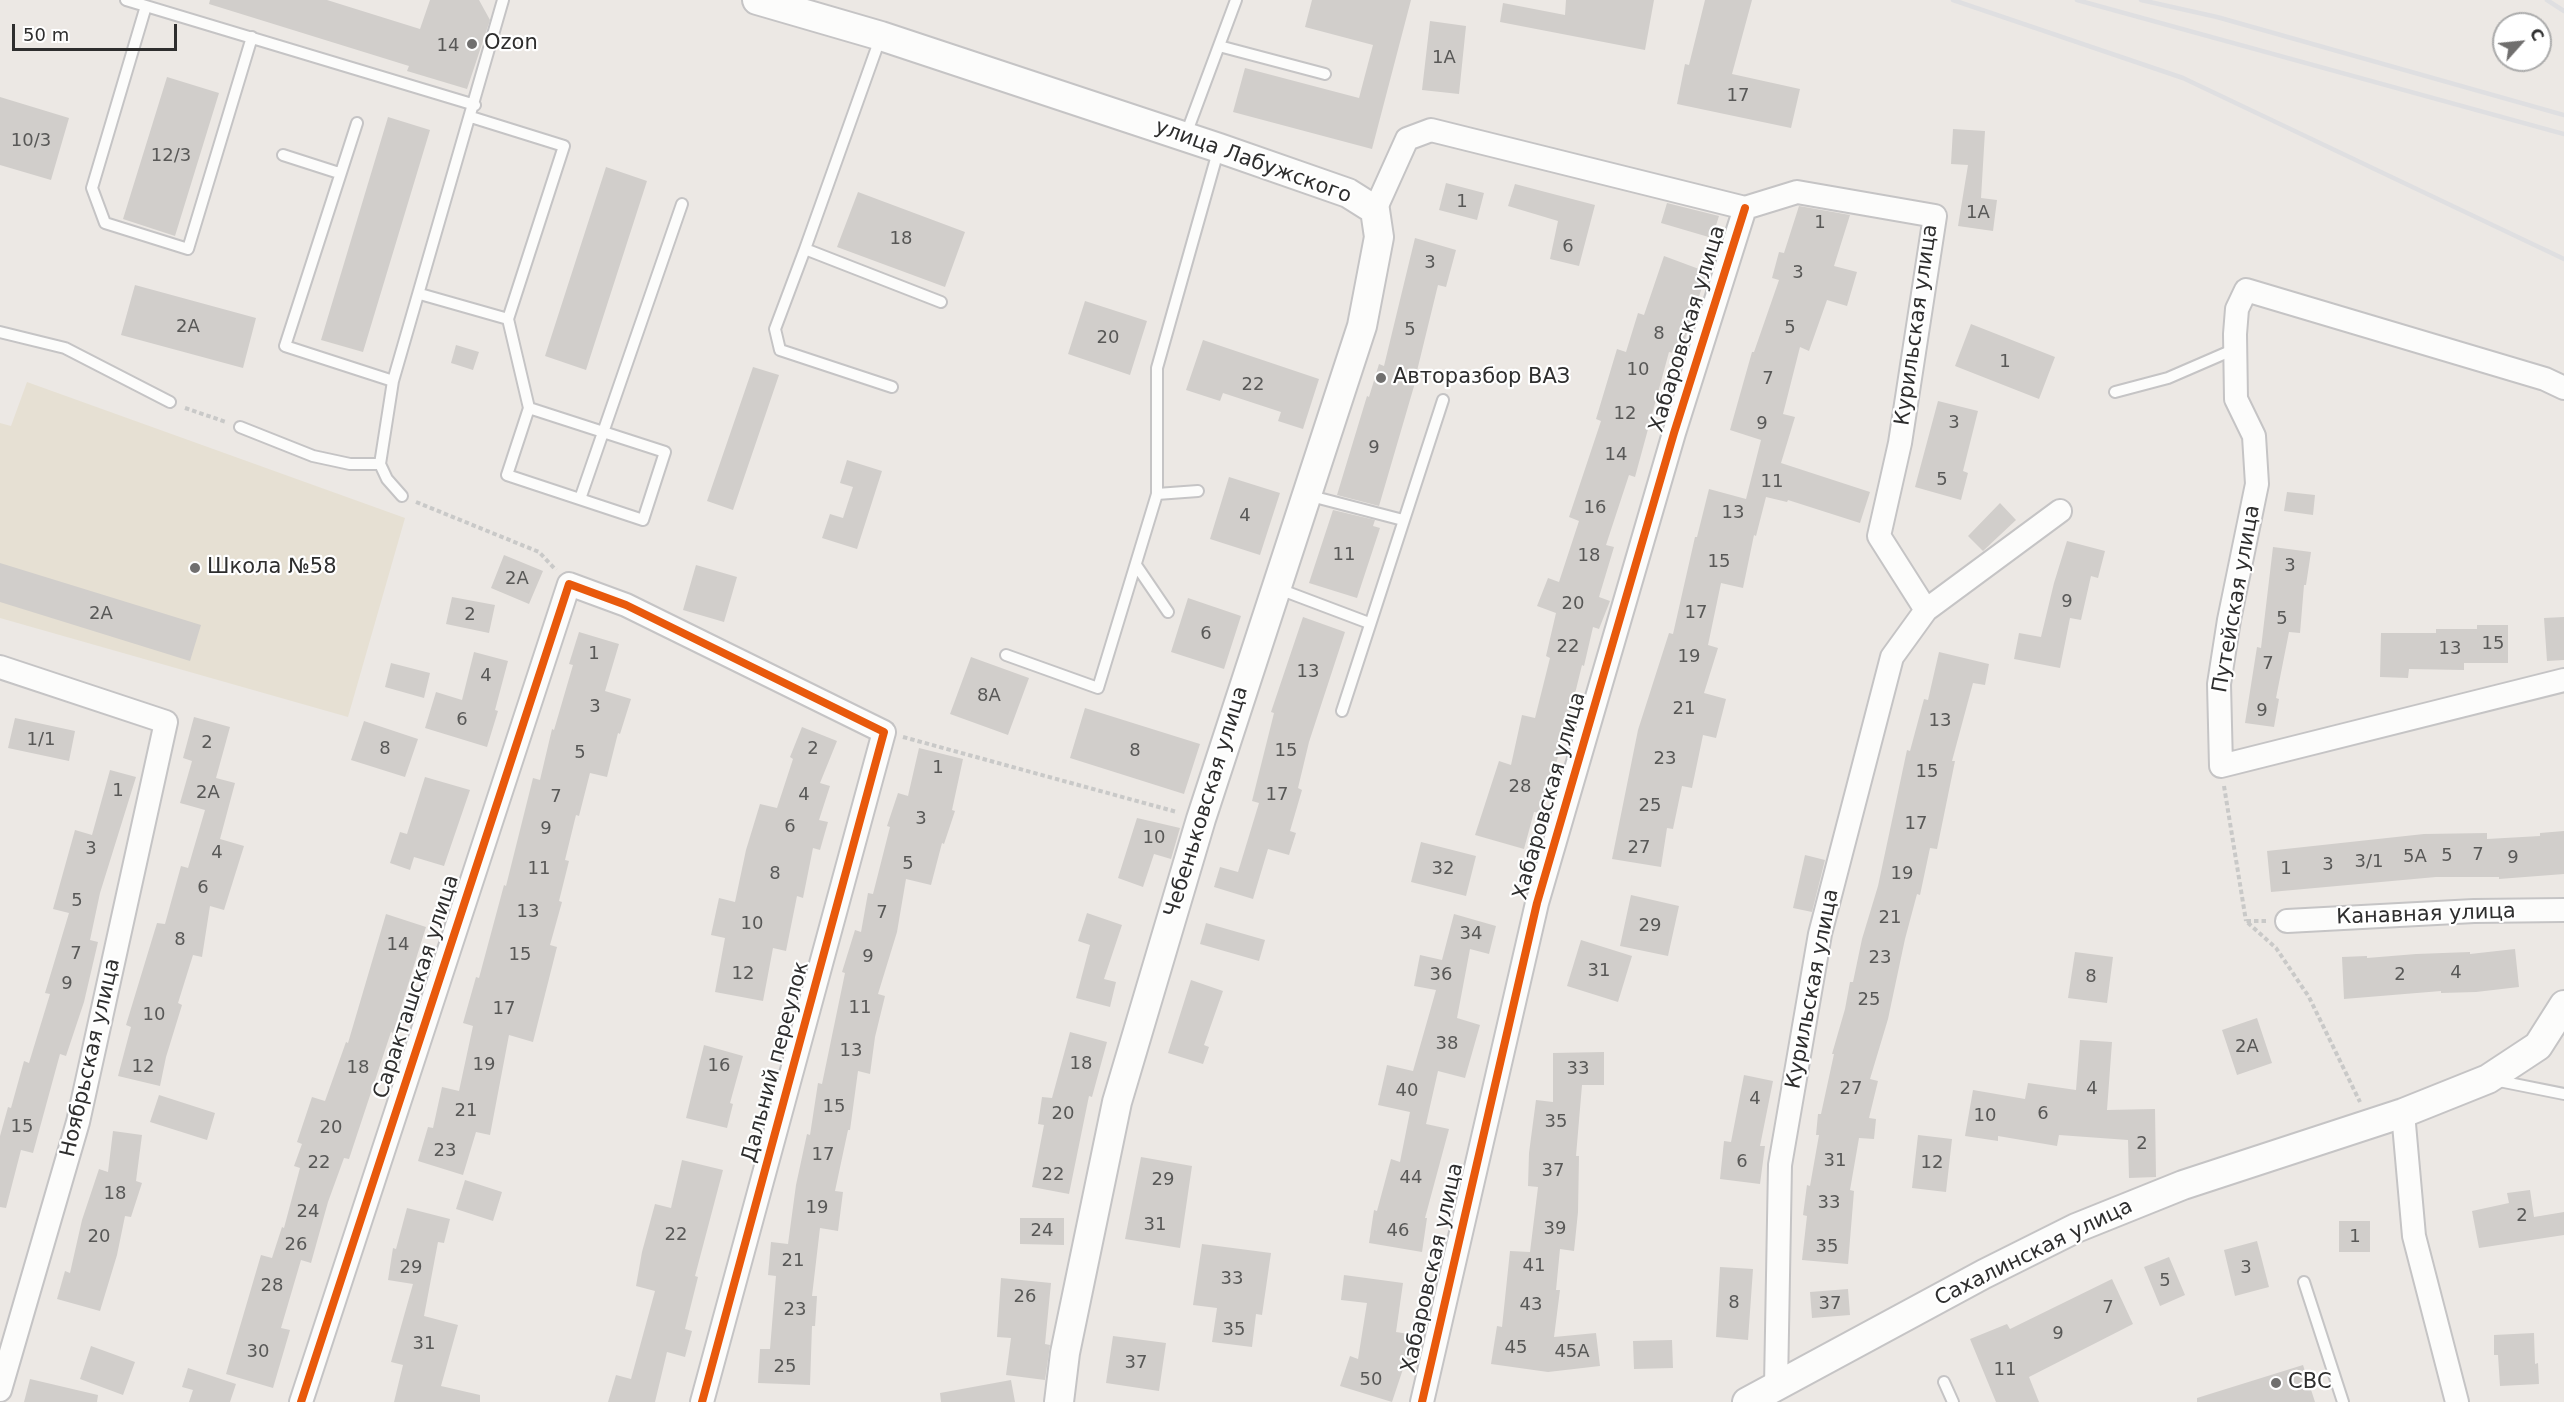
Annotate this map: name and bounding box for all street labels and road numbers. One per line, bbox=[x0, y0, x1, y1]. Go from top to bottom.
street label: улица Лабужского bbox=[1151, 115, 1355, 209]
street label: Хабаровская улица bbox=[1645, 223, 1731, 435]
street label: Курильская улица bbox=[1890, 223, 1944, 427]
street label: Путейская улица bbox=[2208, 503, 2266, 695]
street label: Чебеньковская улица bbox=[1160, 683, 1254, 921]
street label: Хабаровская улица bbox=[1508, 689, 1592, 903]
street label: Саракташская улица bbox=[369, 872, 465, 1102]
street label: Курильская улица bbox=[1781, 887, 1845, 1091]
street label: Канавная улица bbox=[2336, 899, 2516, 931]
street label: Ноябрьская улица bbox=[56, 956, 126, 1160]
street label: Дальний переулок bbox=[737, 959, 815, 1165]
street label: Хабаровская улица bbox=[1397, 1161, 1469, 1375]
street label: Сахалинская улица bbox=[1931, 1194, 2137, 1312]

